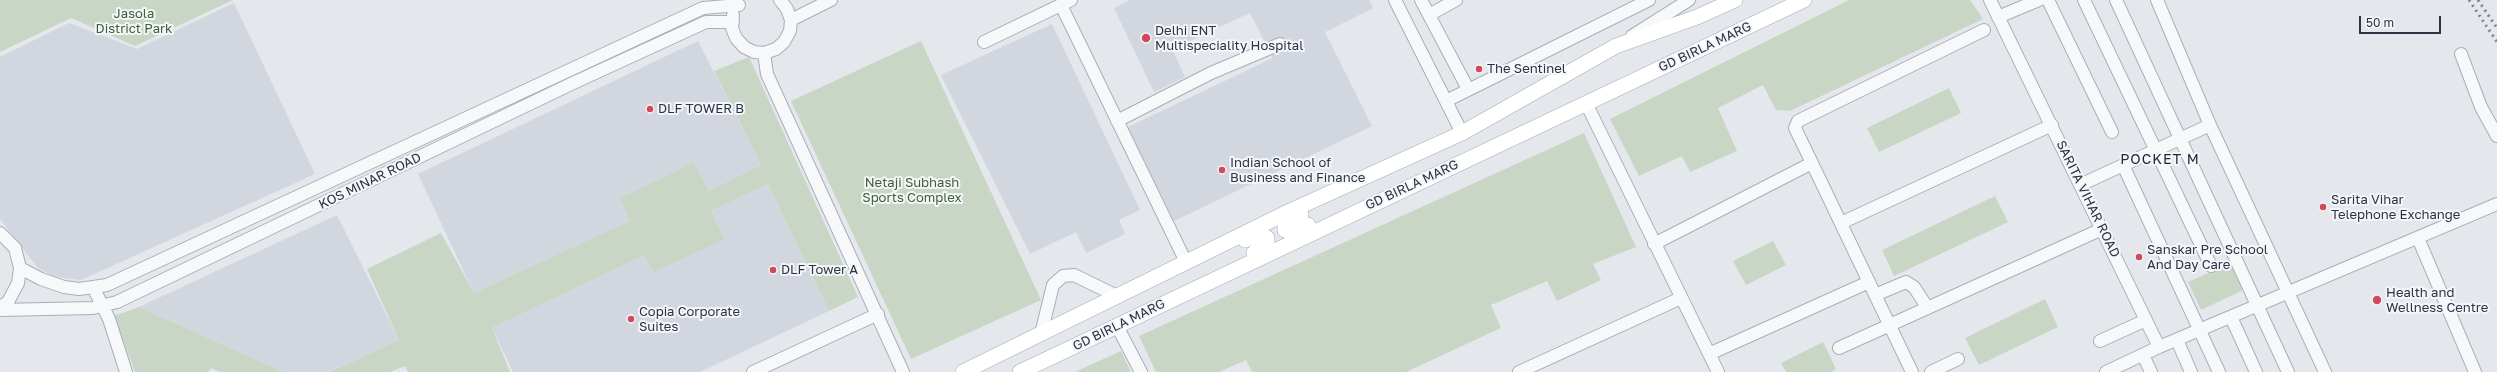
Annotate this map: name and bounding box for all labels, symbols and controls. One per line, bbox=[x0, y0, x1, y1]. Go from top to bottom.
park label: Jasola District Park bbox=[96, 6, 172, 37]
scale bar bbox=[2361, 8, 2443, 34]
text: 50 m bbox=[2366, 15, 2394, 30]
street label: GD BIRLA MARG bbox=[1656, 19, 1754, 75]
place label: Delhi ENT Multispeciality Hospital bbox=[1155, 23, 1303, 54]
marker: Delhi ENT Multispeciality Hospital bbox=[1140, 32, 1152, 44]
place label: The Sentinel bbox=[1487, 61, 1566, 77]
marker: The Sentinel bbox=[1474, 64, 1484, 74]
place label: DLF TOWER B bbox=[658, 101, 744, 117]
marker: DLF TOWER B bbox=[645, 104, 655, 114]
street label: SARITA VIHAR ROAD bbox=[2053, 138, 2123, 260]
street label: KOS MINAR ROAD bbox=[316, 149, 424, 213]
district label: POCKET M bbox=[2120, 152, 2200, 168]
place label: Indian School of Business and Finance bbox=[1230, 155, 1365, 186]
street label: GD BIRLA MARG bbox=[1363, 157, 1461, 213]
marker: Indian School of Business and Finance bbox=[1217, 165, 1227, 175]
park label: Netaji Subhash Sports Complex bbox=[862, 175, 962, 206]
place label: Sarita Vihar Telephone Exchange bbox=[2331, 192, 2460, 223]
marker: Sarita Vihar Telephone Exchange bbox=[2318, 202, 2328, 212]
place label: Sanskar Pre School And Day Care bbox=[2147, 242, 2268, 273]
marker: Sanskar Pre School And Day Care bbox=[2134, 252, 2144, 262]
place label: DLF Tower A bbox=[781, 262, 858, 278]
marker: DLF Tower A bbox=[768, 265, 778, 275]
place label: Health and Wellness Centre bbox=[2386, 285, 2488, 316]
marker: Health and Wellness Centre bbox=[2371, 294, 2383, 306]
street label: GD BIRLA MARG bbox=[1070, 296, 1168, 354]
place label: Copia Corporate Suites bbox=[639, 304, 740, 335]
marker: Copia Corporate Suites bbox=[626, 314, 636, 324]

